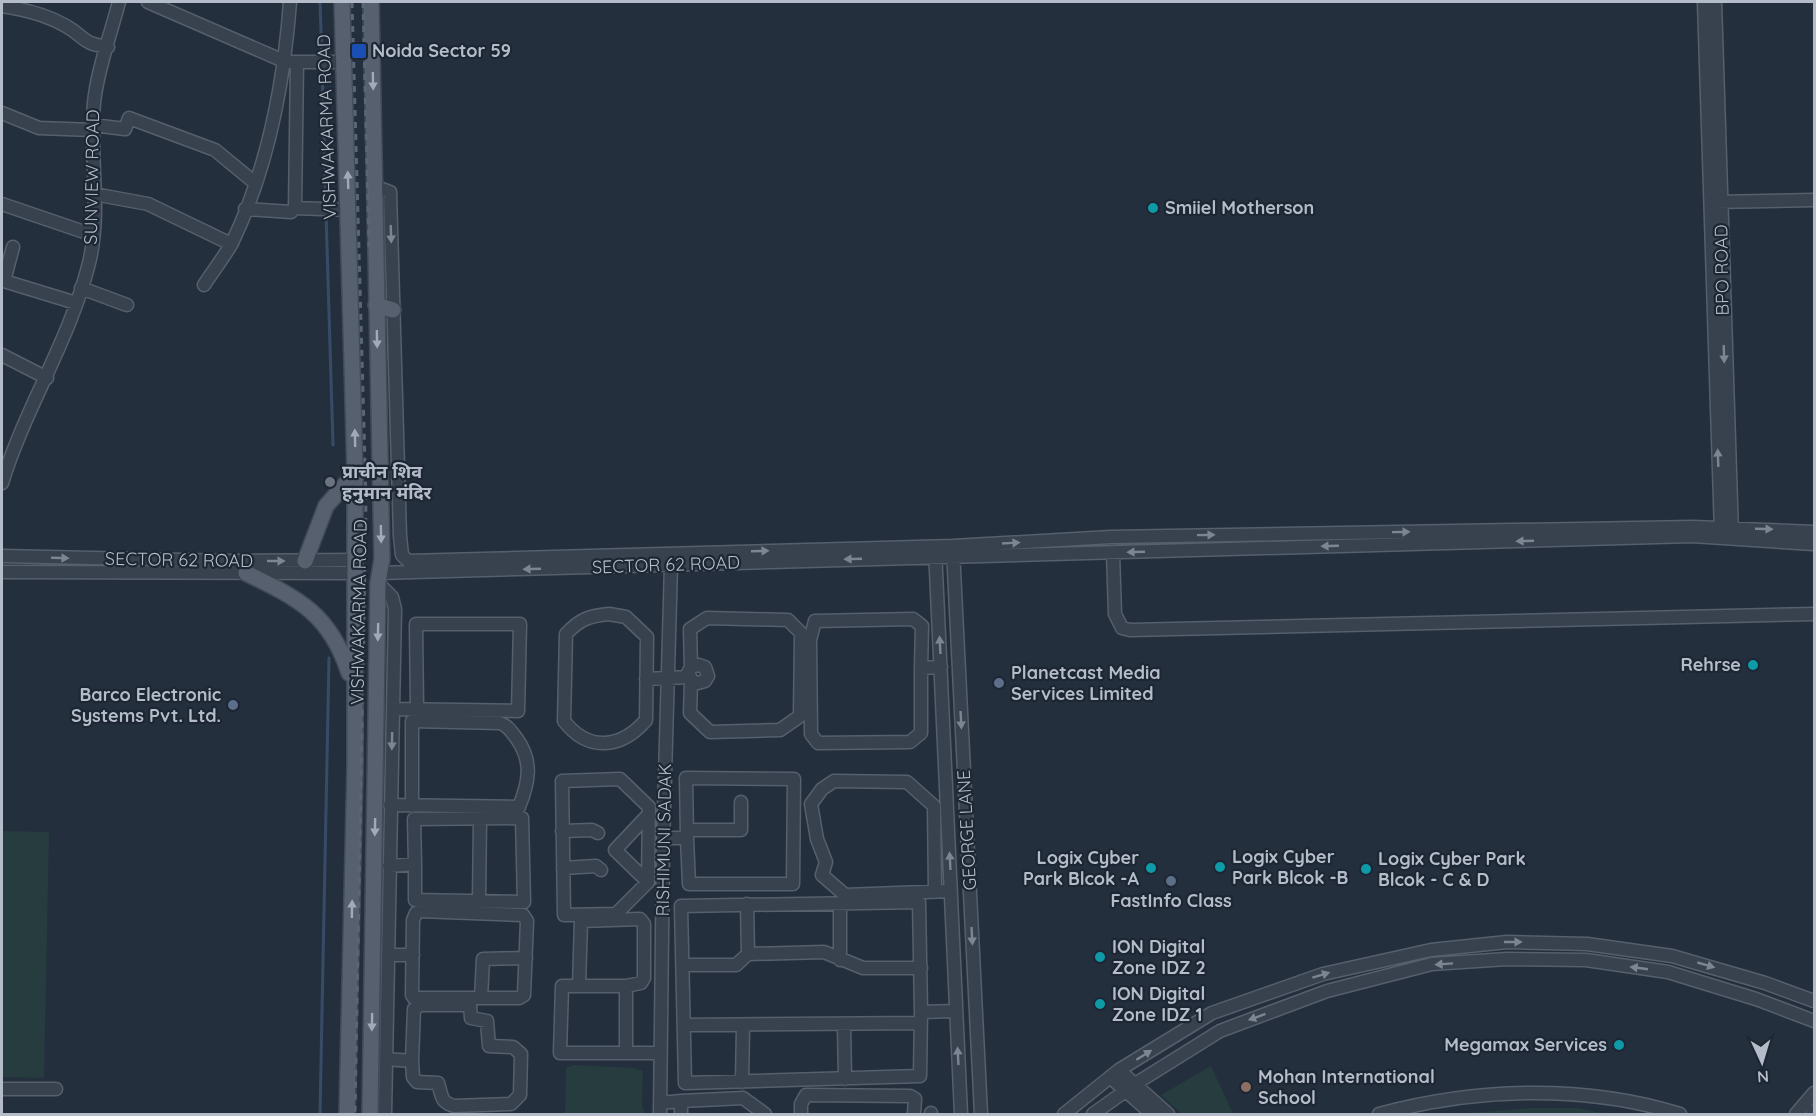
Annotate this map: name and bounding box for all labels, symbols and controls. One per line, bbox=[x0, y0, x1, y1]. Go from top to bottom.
street label: VISHWAKARMA ROAD bbox=[312, 34, 341, 220]
place label: Noida Sector 59 bbox=[372, 39, 511, 62]
marker: Noida Sector 59 bbox=[350, 42, 368, 60]
one-way arrow bbox=[368, 71, 377, 90]
street label: SUNVIEW ROAD bbox=[79, 109, 104, 245]
one-way arrow bbox=[343, 171, 353, 190]
place label: Smiiel Motherson bbox=[1165, 196, 1314, 219]
marker: Smiiel Motherson bbox=[1146, 201, 1160, 215]
one-way arrow bbox=[387, 224, 396, 243]
street label: BPO ROAD bbox=[1709, 224, 1734, 316]
one-way arrow bbox=[372, 329, 382, 348]
one-way arrow bbox=[1720, 344, 1729, 363]
one-way arrow bbox=[350, 429, 359, 448]
one-way arrow bbox=[1713, 449, 1723, 468]
place label: प्राचीन शिव हनुमान मंदिर bbox=[342, 460, 433, 504]
marker: प्राचीन शिव हनुमान मंदिर bbox=[323, 475, 337, 489]
street label: VISHWAKARMA ROAD bbox=[345, 519, 372, 705]
one-way arrow bbox=[377, 524, 386, 543]
one-way arrow bbox=[1755, 524, 1774, 534]
one-way arrow bbox=[1392, 527, 1411, 537]
one-way arrow bbox=[1197, 530, 1216, 540]
one-way arrow bbox=[1516, 536, 1535, 545]
one-way arrow bbox=[1002, 538, 1021, 547]
one-way arrow bbox=[1321, 542, 1340, 551]
street label: SECTOR 62 ROAD bbox=[105, 547, 253, 572]
one-way arrow bbox=[750, 547, 769, 556]
one-way arrow bbox=[1126, 548, 1145, 557]
street label: SECTOR 62 ROAD bbox=[592, 550, 740, 579]
one-way arrow bbox=[50, 553, 69, 563]
one-way arrow bbox=[844, 555, 863, 564]
one-way arrow bbox=[266, 556, 285, 566]
one-way arrow bbox=[523, 564, 542, 573]
one-way arrow bbox=[373, 622, 382, 641]
one-way arrow bbox=[935, 636, 944, 655]
place label: Rehrse bbox=[1680, 653, 1741, 676]
marker: Rehrse bbox=[1746, 658, 1760, 672]
place label: Planetcast Media Services Limited bbox=[1011, 661, 1161, 705]
marker: Planetcast Media Services Limited bbox=[992, 676, 1006, 690]
place label: Barco Electronic Systems Pvt. Ltd. bbox=[71, 683, 221, 727]
marker: Barco Electronic Systems Pvt. Ltd. bbox=[226, 698, 240, 712]
one-way arrow bbox=[957, 710, 966, 729]
one-way arrow bbox=[387, 731, 397, 750]
street label: RISHIMUNI SADAK bbox=[651, 763, 676, 917]
street label: GEORGE LANE bbox=[952, 769, 981, 891]
one-way arrow bbox=[370, 817, 380, 836]
place label: Logix Cyber Park Blcok -B bbox=[1232, 845, 1349, 889]
place label: Logix Cyber Park Blcok -A bbox=[1023, 846, 1139, 890]
place label: Logix Cyber Park Blcok - C & D bbox=[1378, 847, 1526, 891]
one-way arrow bbox=[945, 852, 954, 871]
marker: Logix Cyber Park Blcok -B bbox=[1213, 860, 1227, 874]
marker: Logix Cyber Park Blcok -A bbox=[1144, 861, 1158, 875]
marker: Logix Cyber Park Blcok - C & D bbox=[1359, 862, 1373, 876]
marker: FastInfo Class bbox=[1164, 874, 1178, 888]
place label: FastInfo Class bbox=[1110, 889, 1232, 912]
one-way arrow bbox=[347, 900, 356, 919]
one-way arrow bbox=[967, 926, 976, 945]
place label: ION Digital Zone IDZ 2 bbox=[1112, 935, 1206, 979]
one-way arrow bbox=[1503, 937, 1522, 947]
marker: ION Digital Zone IDZ 2 bbox=[1093, 950, 1107, 964]
one-way arrow bbox=[1435, 959, 1454, 968]
one-way arrow bbox=[1697, 961, 1715, 970]
one-way arrow bbox=[1629, 963, 1648, 972]
one-way arrow bbox=[1312, 970, 1330, 979]
place label: ION Digital Zone IDZ 1 bbox=[1112, 982, 1205, 1026]
marker: ION Digital Zone IDZ 1 bbox=[1093, 997, 1107, 1011]
one-way arrow bbox=[367, 1012, 376, 1031]
one-way arrow bbox=[1248, 1013, 1266, 1022]
north arrow bbox=[1732, 1032, 1792, 1092]
place label: Megamax Services bbox=[1444, 1033, 1607, 1056]
marker: Megamax Services bbox=[1612, 1038, 1626, 1052]
one-way arrow bbox=[954, 1047, 963, 1066]
one-way arrow bbox=[1136, 1049, 1153, 1060]
place label: Mohan International School bbox=[1258, 1065, 1435, 1109]
text: N bbox=[1756, 1067, 1770, 1087]
marker: Mohan International School bbox=[1239, 1080, 1253, 1094]

